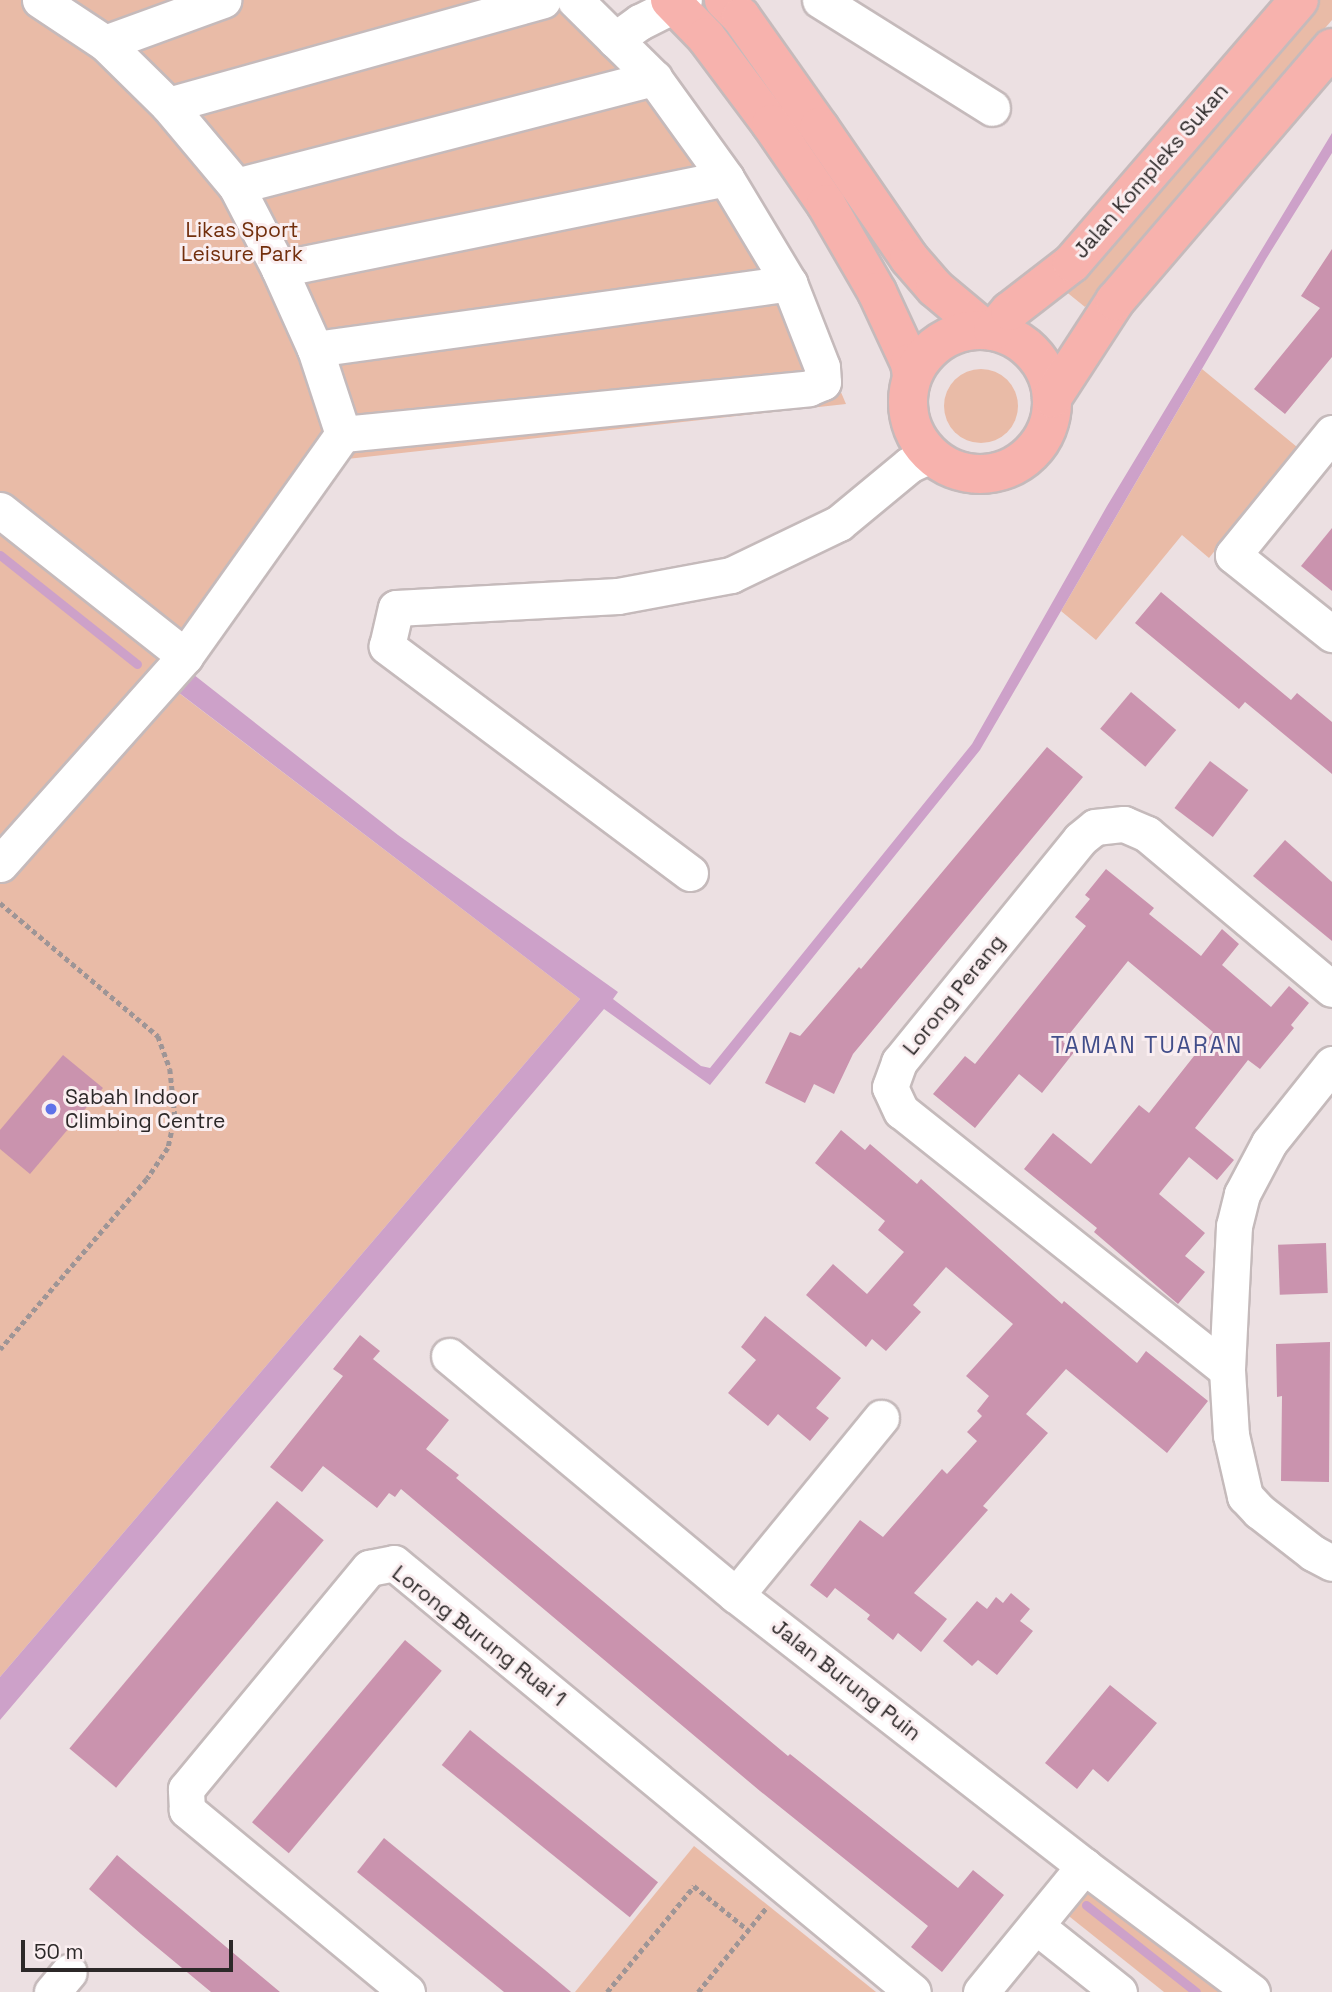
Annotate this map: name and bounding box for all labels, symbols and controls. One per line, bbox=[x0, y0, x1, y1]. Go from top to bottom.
street label: Jalan Kompleks Sukan bbox=[1068, 78, 1234, 264]
park label: Likas Sport Leisure Park bbox=[181, 217, 303, 267]
street label: Lorong Perang bbox=[898, 930, 1010, 1060]
district label: TAMAN TUARAN bbox=[1052, 1031, 1242, 1059]
place label: Sabah Indoor Climbing Centre bbox=[65, 1084, 225, 1134]
marker: Sabah Indoor Climbing Centre bbox=[43, 1101, 59, 1117]
street label: Lorong Burung Ruai 1 bbox=[387, 1560, 571, 1712]
street label: Jalan Burung Puin bbox=[766, 1614, 926, 1746]
scale bar bbox=[24, 1926, 236, 1970]
text: 50 m bbox=[34, 1938, 84, 1965]

